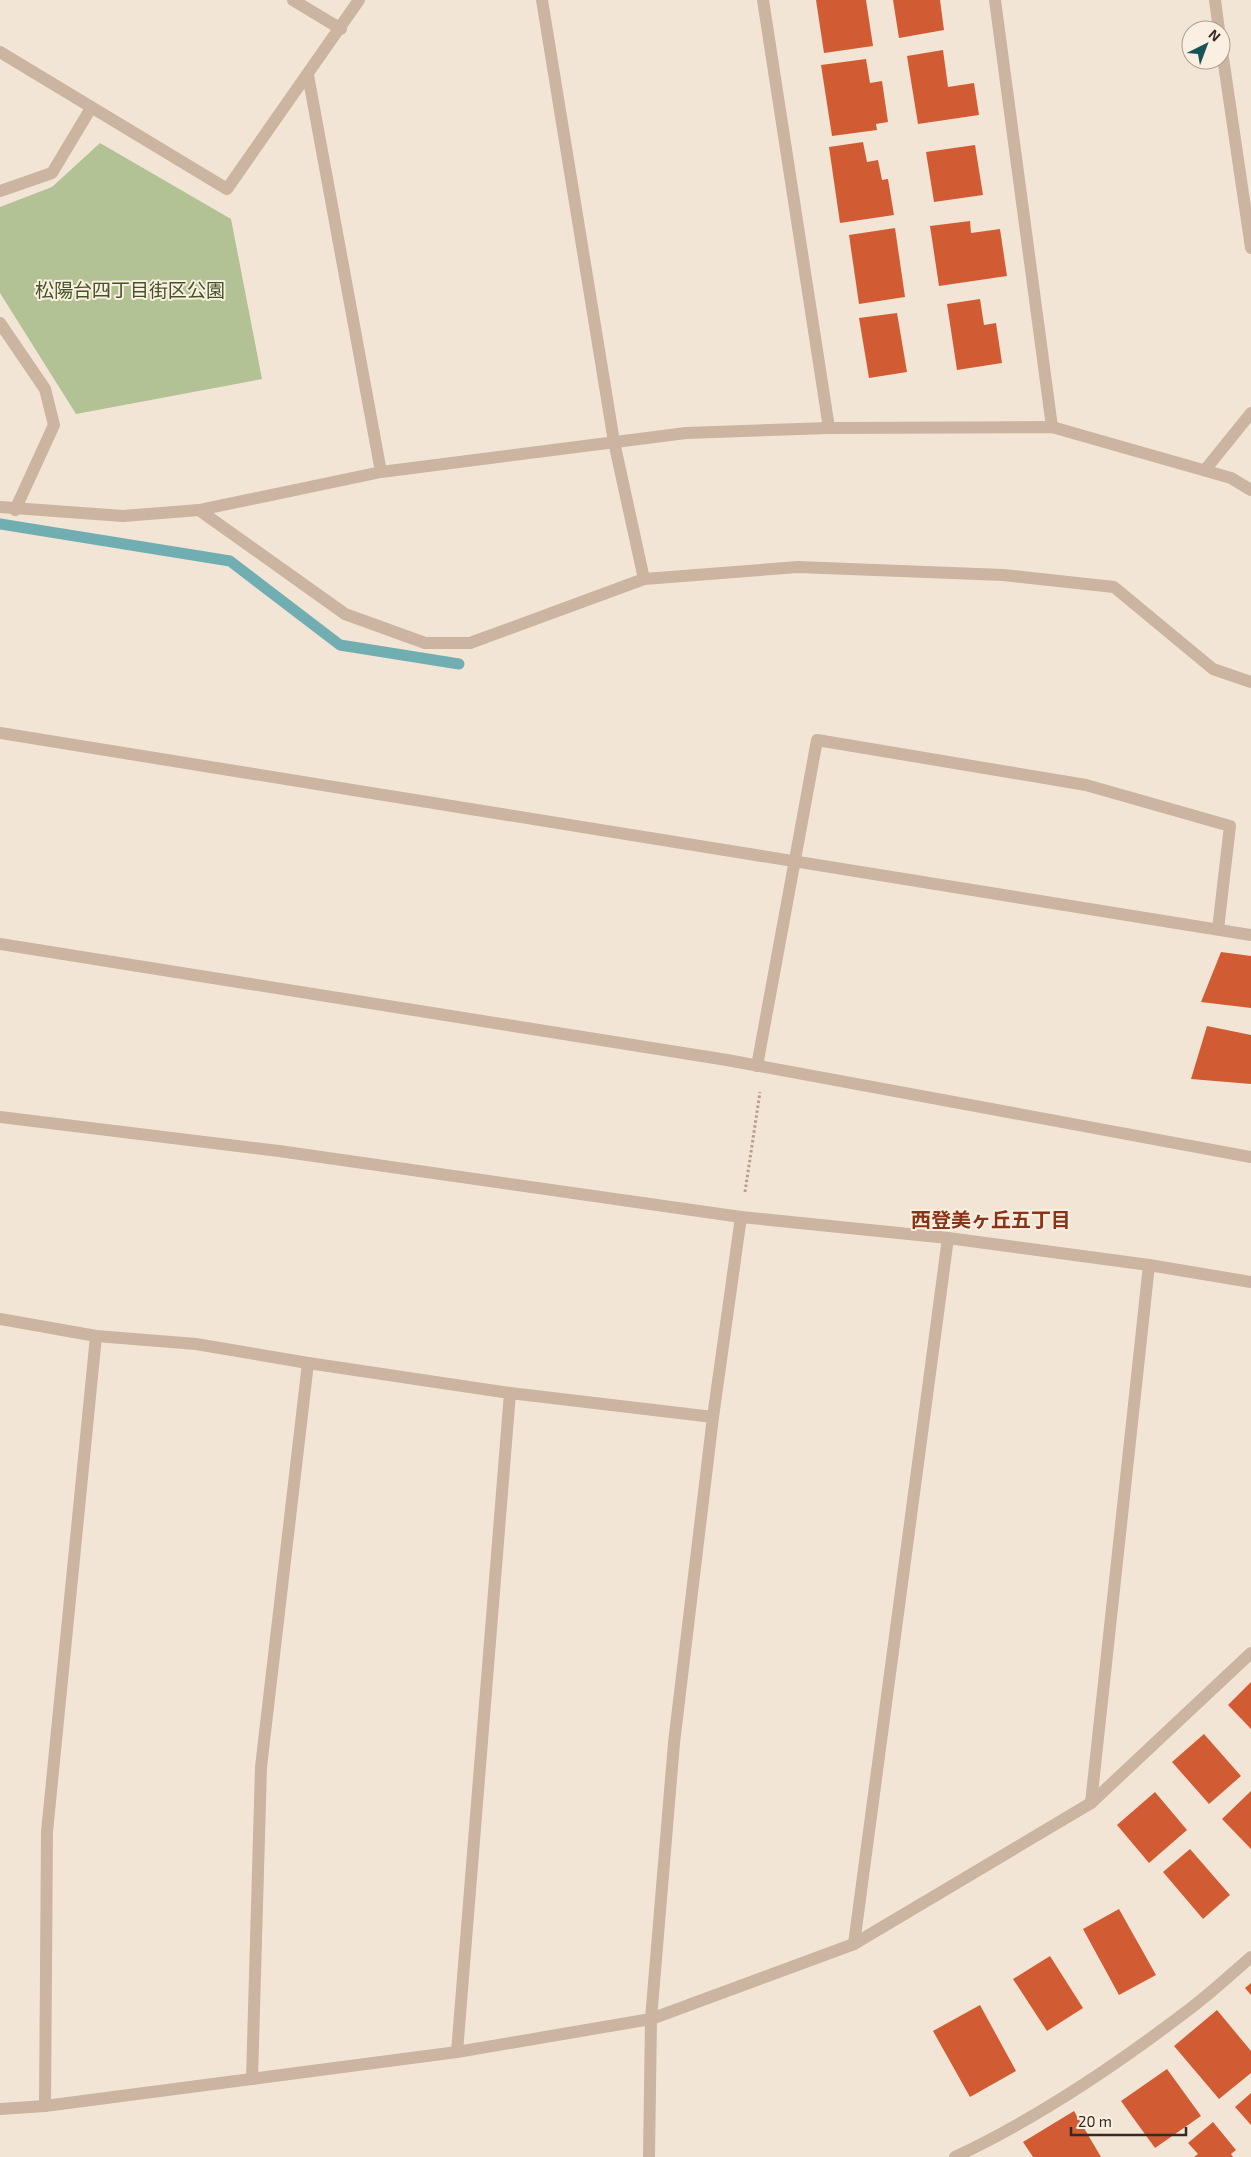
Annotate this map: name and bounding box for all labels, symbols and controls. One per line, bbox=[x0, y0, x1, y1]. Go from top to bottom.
north arrow bbox=[1181, 20, 1231, 70]
text: N bbox=[1206, 25, 1224, 45]
park label: 松陽台四丁目街区公園 bbox=[35, 278, 225, 301]
district label: 西登美ヶ丘五丁目 bbox=[911, 1207, 1071, 1231]
scale bar bbox=[1071, 2104, 1186, 2136]
text: 20 m bbox=[1078, 2112, 1112, 2130]

